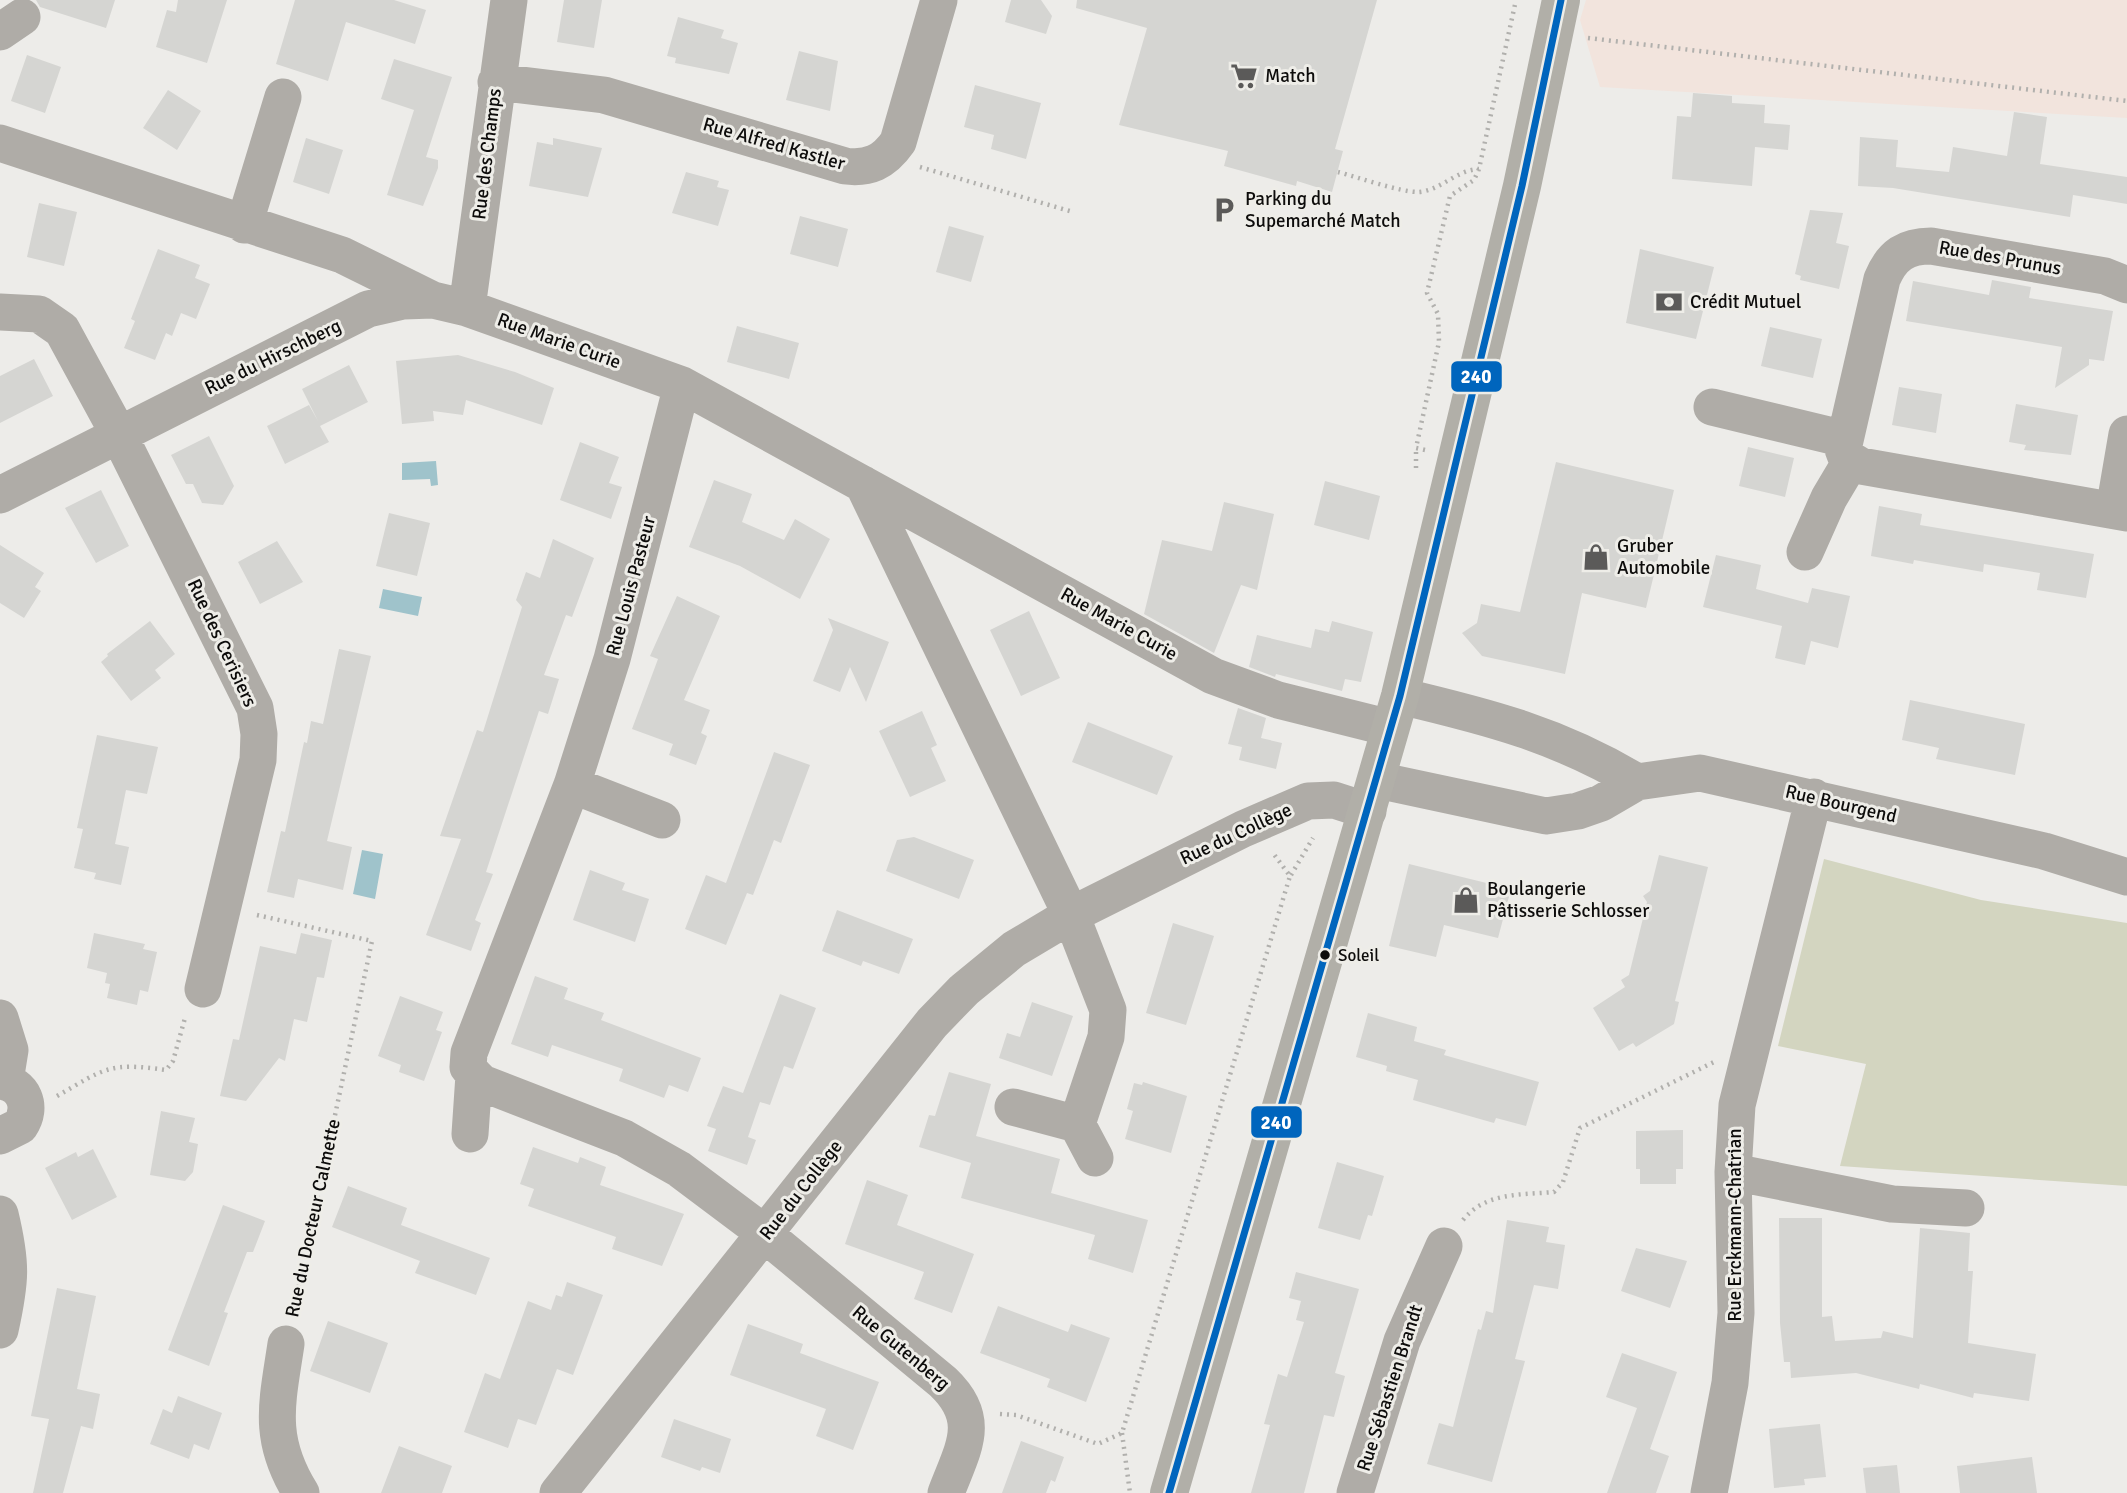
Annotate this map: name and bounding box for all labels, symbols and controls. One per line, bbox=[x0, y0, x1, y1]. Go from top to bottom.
supermarket icon: Match bbox=[1229, 61, 1259, 91]
place label: Match bbox=[1265, 64, 1316, 88]
street label: Rue des Champs bbox=[467, 87, 507, 221]
street label: Rue Alfred Kastler bbox=[700, 112, 848, 176]
place label: Parking du Supemarché Match bbox=[1245, 187, 1400, 233]
parking icon: Parking du Supemarché Match bbox=[1209, 195, 1239, 225]
street label: Rue des Prunus bbox=[1937, 235, 2063, 281]
bank icon: Crédit Mutuel bbox=[1654, 287, 1684, 317]
place label: Crédit Mutuel bbox=[1690, 290, 1801, 314]
street label: Rue Marie Curie bbox=[494, 308, 624, 374]
street label: Rue du Hirschberg bbox=[201, 314, 345, 400]
line badge: 240 bbox=[1450, 360, 1503, 393]
text: 240 bbox=[1461, 365, 1491, 389]
street label: Rue Louis Pasteur bbox=[601, 513, 661, 659]
place label: Gruber Automobile bbox=[1617, 534, 1710, 580]
shop icon: Gruber Automobile bbox=[1581, 542, 1611, 572]
street label: Rue des Cerisiers bbox=[182, 575, 262, 711]
street label: Rue Marie Curie bbox=[1056, 582, 1182, 666]
street label: Rue Bourgend bbox=[1783, 780, 1899, 828]
street label: Rue du Collège bbox=[1176, 798, 1296, 870]
place label: Boulangerie Pâtisserie Schlosser bbox=[1487, 877, 1649, 923]
shop icon: Boulangerie Pâtisserie Schlosser bbox=[1451, 885, 1481, 915]
place label: Soleil bbox=[1338, 945, 1379, 966]
marker: Soleil bbox=[1318, 948, 1332, 962]
line badge: 240 bbox=[1250, 1105, 1303, 1139]
text: 240 bbox=[1261, 1111, 1291, 1135]
street label: Rue du Docteur Calmette bbox=[280, 1117, 346, 1319]
street label: Rue Erckmann-Chatrian bbox=[1723, 1128, 1747, 1322]
street label: Rue du Collège bbox=[754, 1135, 848, 1245]
street label: Rue Gutenberg bbox=[847, 1300, 955, 1396]
street label: Rue Sébastien Brandt bbox=[1352, 1301, 1428, 1474]

